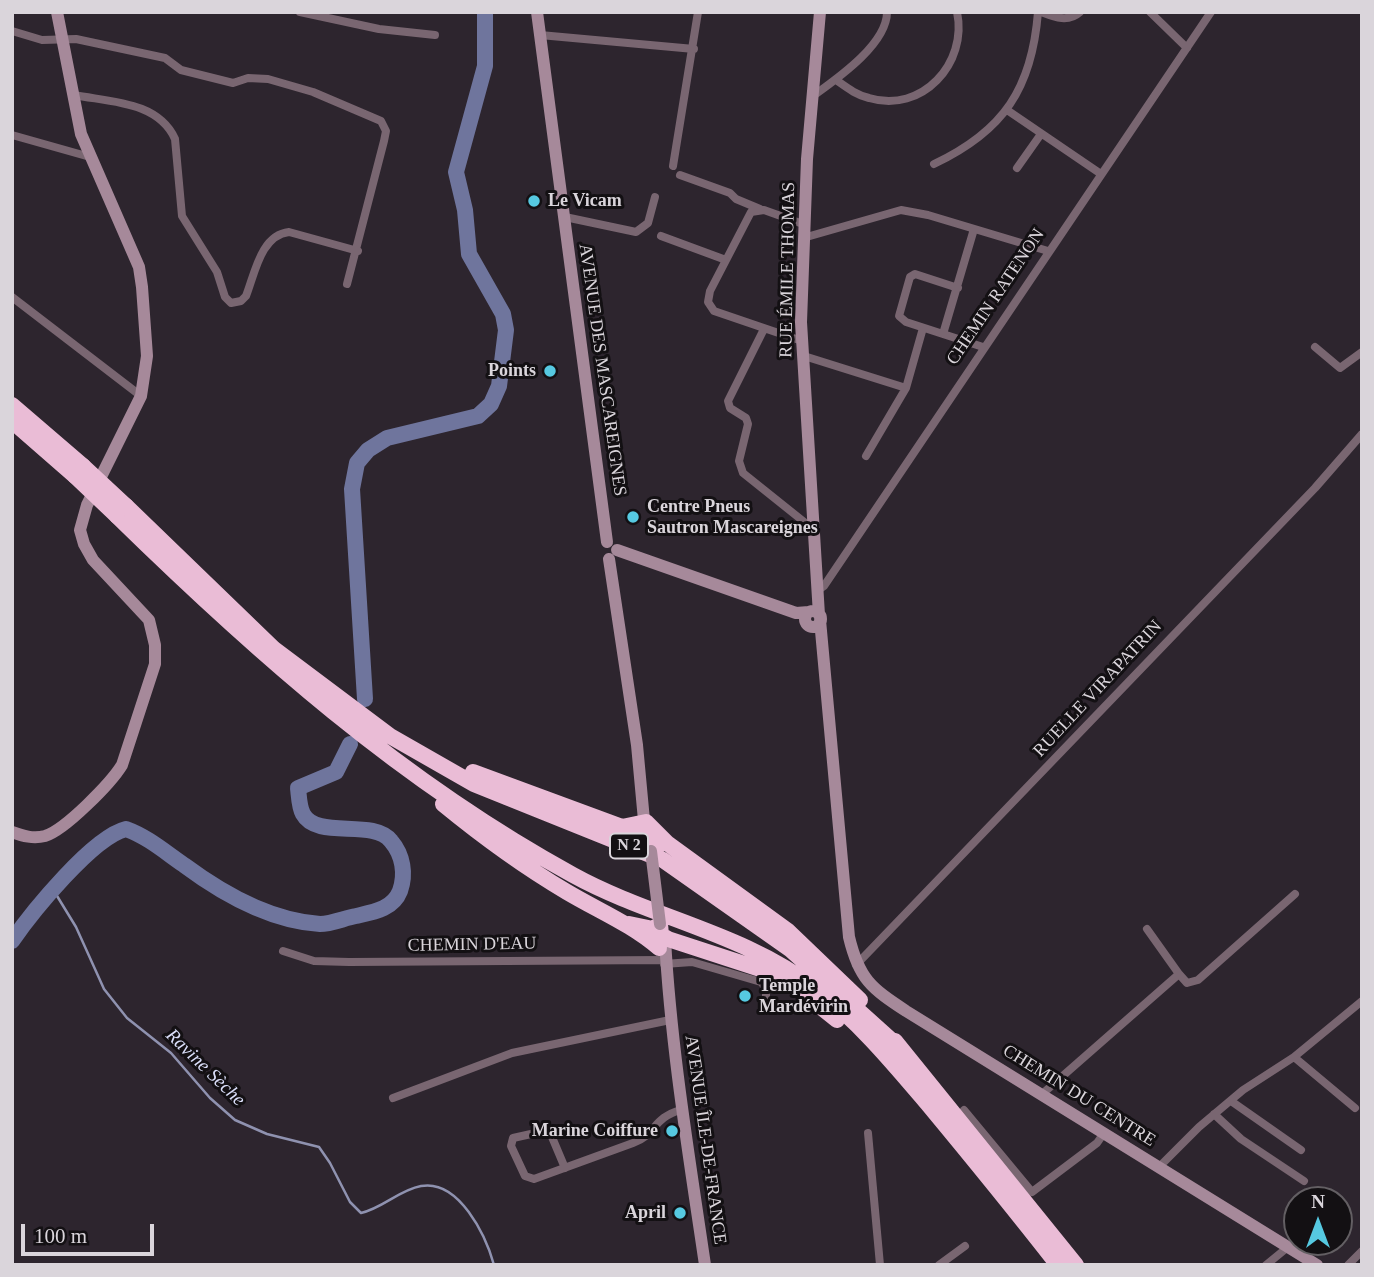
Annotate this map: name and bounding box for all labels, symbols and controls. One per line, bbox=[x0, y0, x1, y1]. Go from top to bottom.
street label: RUE ÉMILE THOMAS bbox=[776, 182, 800, 358]
place label: Le Vicam bbox=[548, 190, 622, 212]
marker: Le Vicam bbox=[526, 193, 542, 209]
street label: CHEMIN RATENON bbox=[942, 225, 1050, 369]
street label: AVENUE DES MASCAREIGNES bbox=[574, 242, 630, 498]
place label: Points bbox=[488, 360, 536, 382]
marker: Points bbox=[542, 363, 558, 379]
place label: Centre Pneus Sautron Mascareignes bbox=[647, 496, 818, 538]
marker: Centre Pneus Sautron Mascareignes bbox=[625, 509, 641, 525]
street label: RUELLE VIRAPATRIN bbox=[1029, 616, 1167, 762]
road number: N 2 bbox=[610, 834, 648, 859]
street label: CHEMIN D'EAU bbox=[407, 933, 537, 957]
place label: Temple Mardévirin bbox=[759, 975, 848, 1018]
marker: Temple Mardévirin bbox=[737, 988, 753, 1004]
water label: Ravine Sèche bbox=[160, 1024, 250, 1112]
street label: AVENUE ÎLE-DE-FRANCE bbox=[680, 1034, 730, 1246]
street label: CHEMIN DU CENTRE bbox=[999, 1040, 1159, 1152]
place label: Marine Coiffure bbox=[532, 1120, 658, 1142]
marker: Marine Coiffure bbox=[664, 1123, 680, 1139]
north arrow bbox=[1283, 1186, 1353, 1256]
text: N bbox=[1311, 1191, 1325, 1212]
place label: April bbox=[625, 1202, 666, 1224]
marker: April bbox=[672, 1205, 688, 1221]
scale bar bbox=[24, 1210, 158, 1254]
text: 100 m bbox=[34, 1224, 87, 1248]

